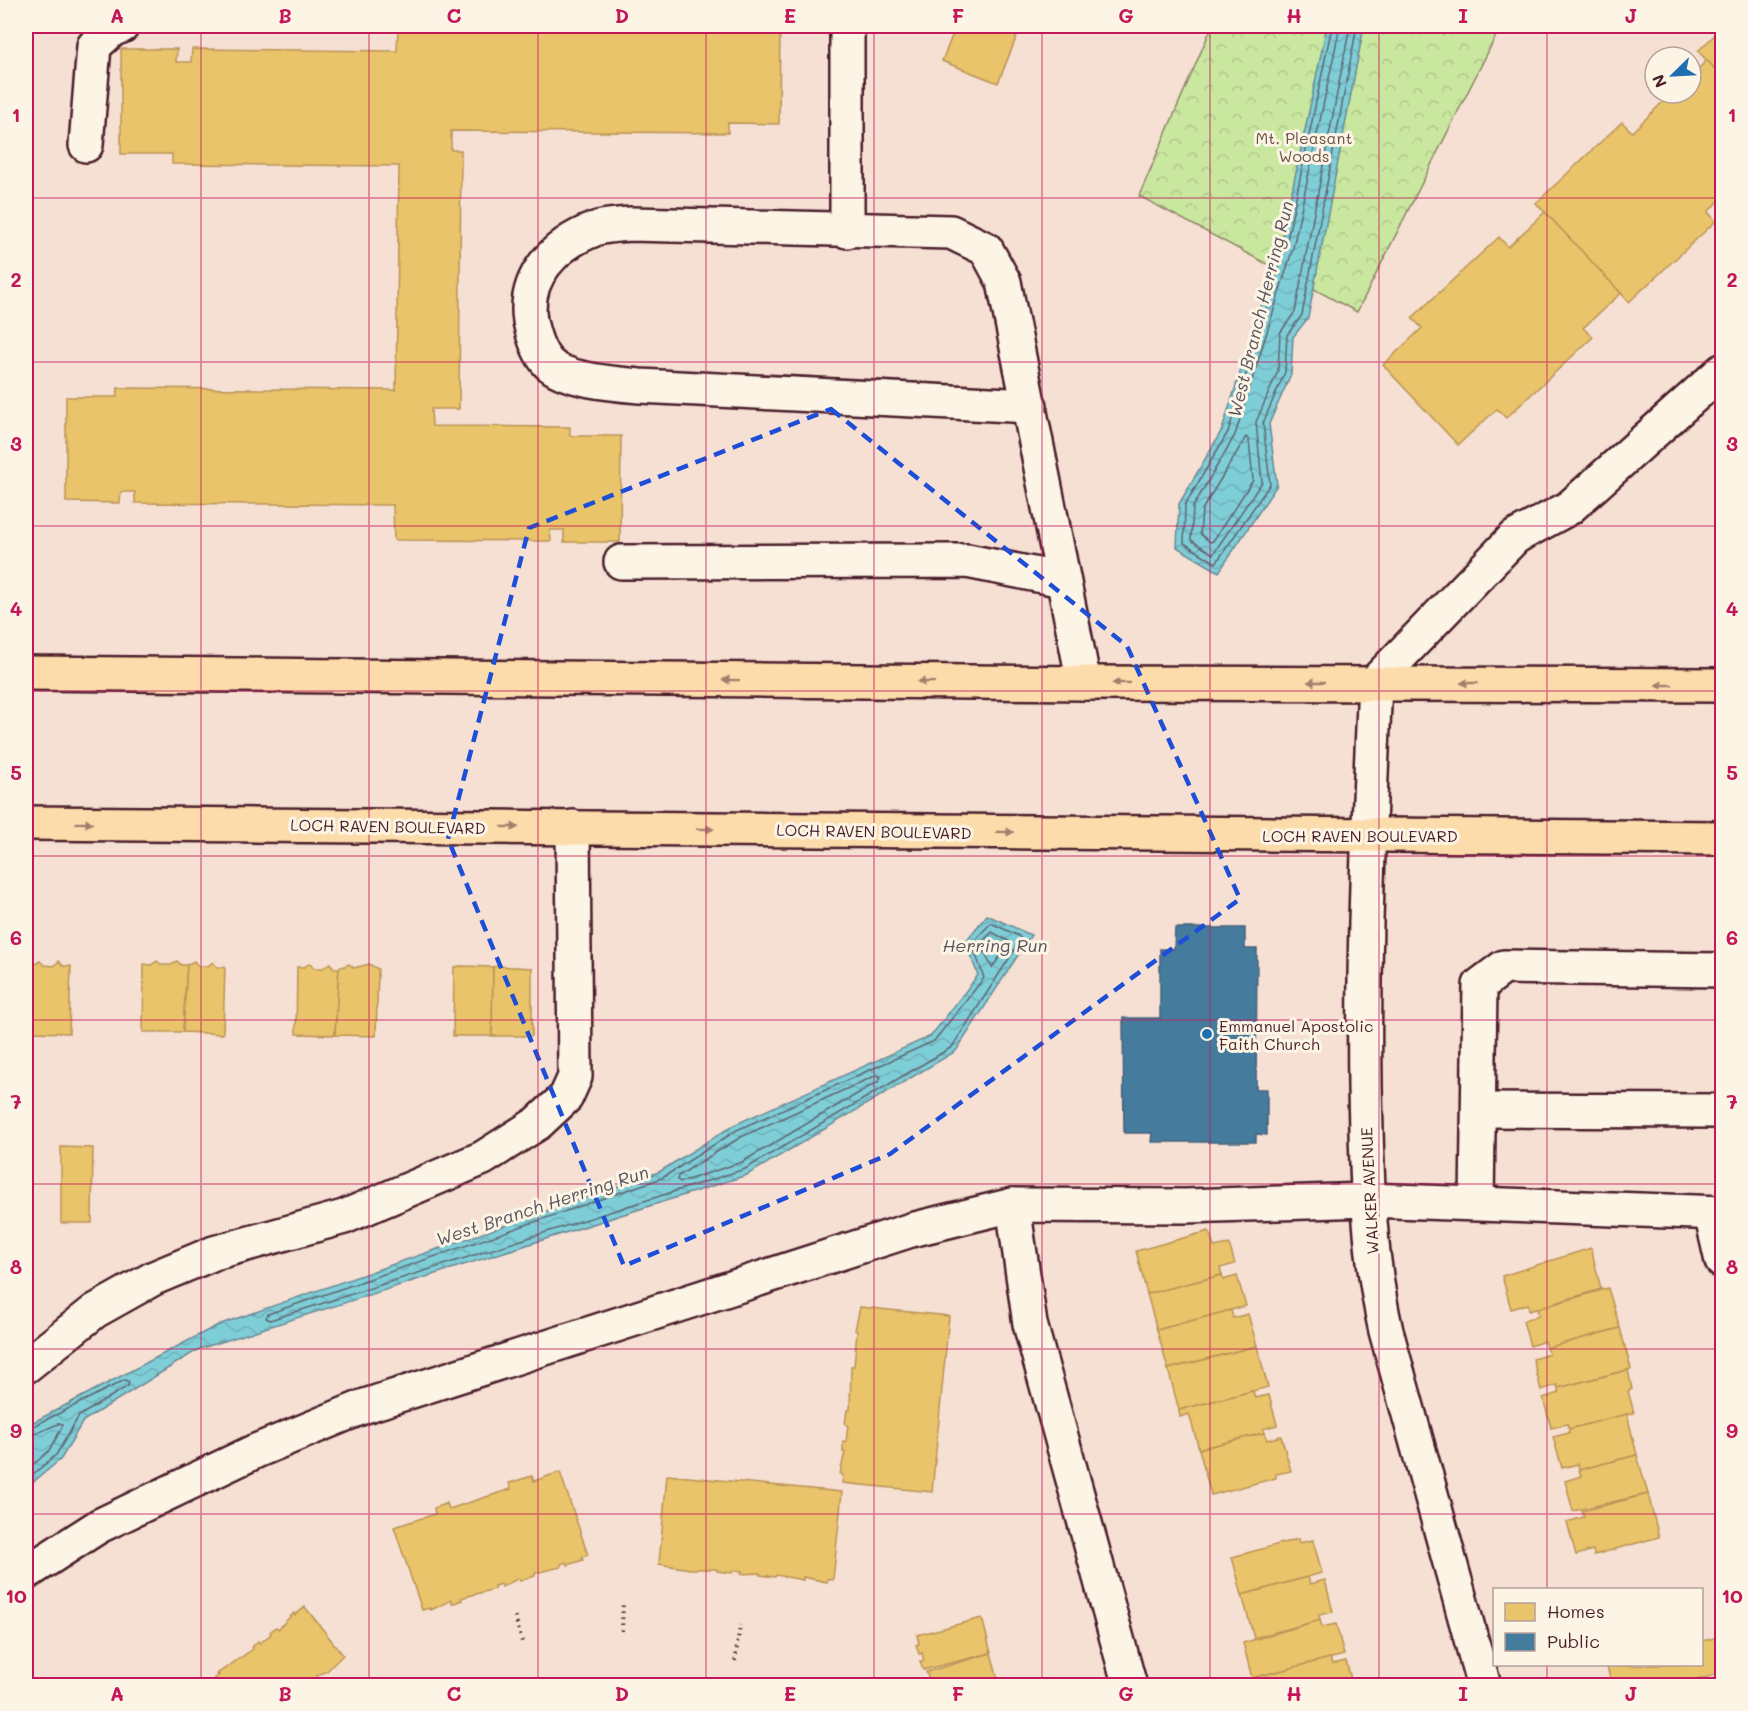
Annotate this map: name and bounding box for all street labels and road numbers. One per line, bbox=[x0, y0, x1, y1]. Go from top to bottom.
street label: LOCH RAVEN BOULEVARD bbox=[290, 814, 486, 838]
street label: LOCH RAVEN BOULEVARD bbox=[776, 819, 972, 843]
street label: LOCH RAVEN BOULEVARD bbox=[1262, 825, 1458, 846]
street label: WALKER AVENUE bbox=[1355, 1127, 1383, 1255]

